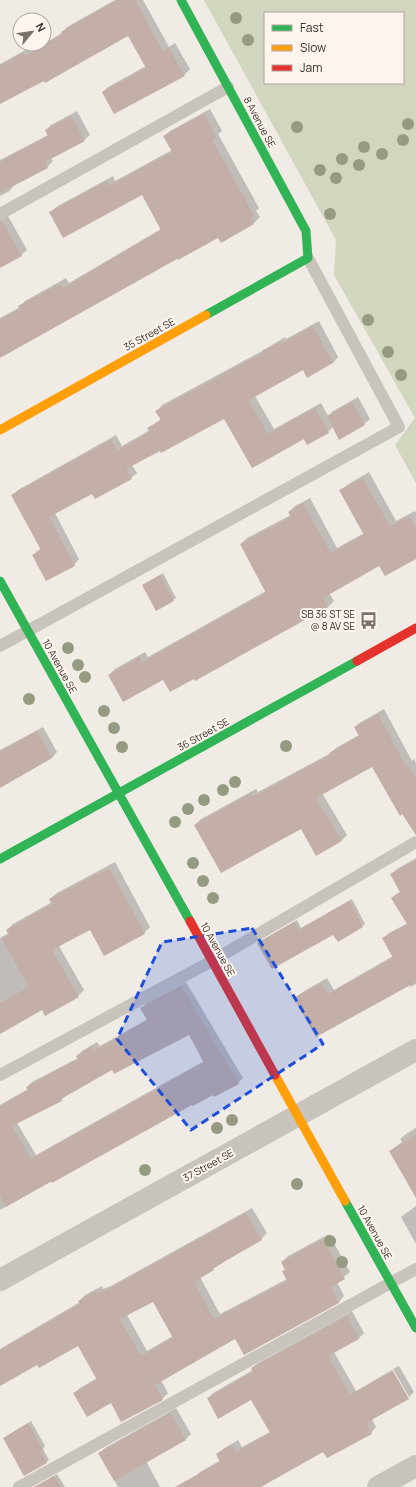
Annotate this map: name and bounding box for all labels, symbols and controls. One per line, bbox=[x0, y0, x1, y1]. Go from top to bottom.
north arrow bbox=[12, 12, 52, 52]
legend bbox=[264, 12, 404, 84]
text: Fast bbox=[300, 19, 324, 36]
text: N bbox=[33, 20, 50, 34]
text: Slow bbox=[300, 39, 326, 56]
text: Jam bbox=[300, 59, 322, 76]
street label: 8 Avenue SE bbox=[241, 94, 279, 150]
street label: 35 Street SE bbox=[121, 314, 177, 354]
place label: SB 36 ST SE @ 8 AV SE bbox=[301, 607, 355, 633]
bus stop icon: SB 36 ST SE @ 8 AV SE bbox=[358, 610, 378, 630]
street label: 10 Avenue SE bbox=[39, 636, 81, 696]
street label: 36 Street SE bbox=[175, 714, 232, 754]
street label: 10 Avenue SE bbox=[197, 919, 239, 979]
street label: 37 Street SE bbox=[180, 1145, 236, 1185]
street label: 10 Avenue SE bbox=[354, 1202, 396, 1262]

